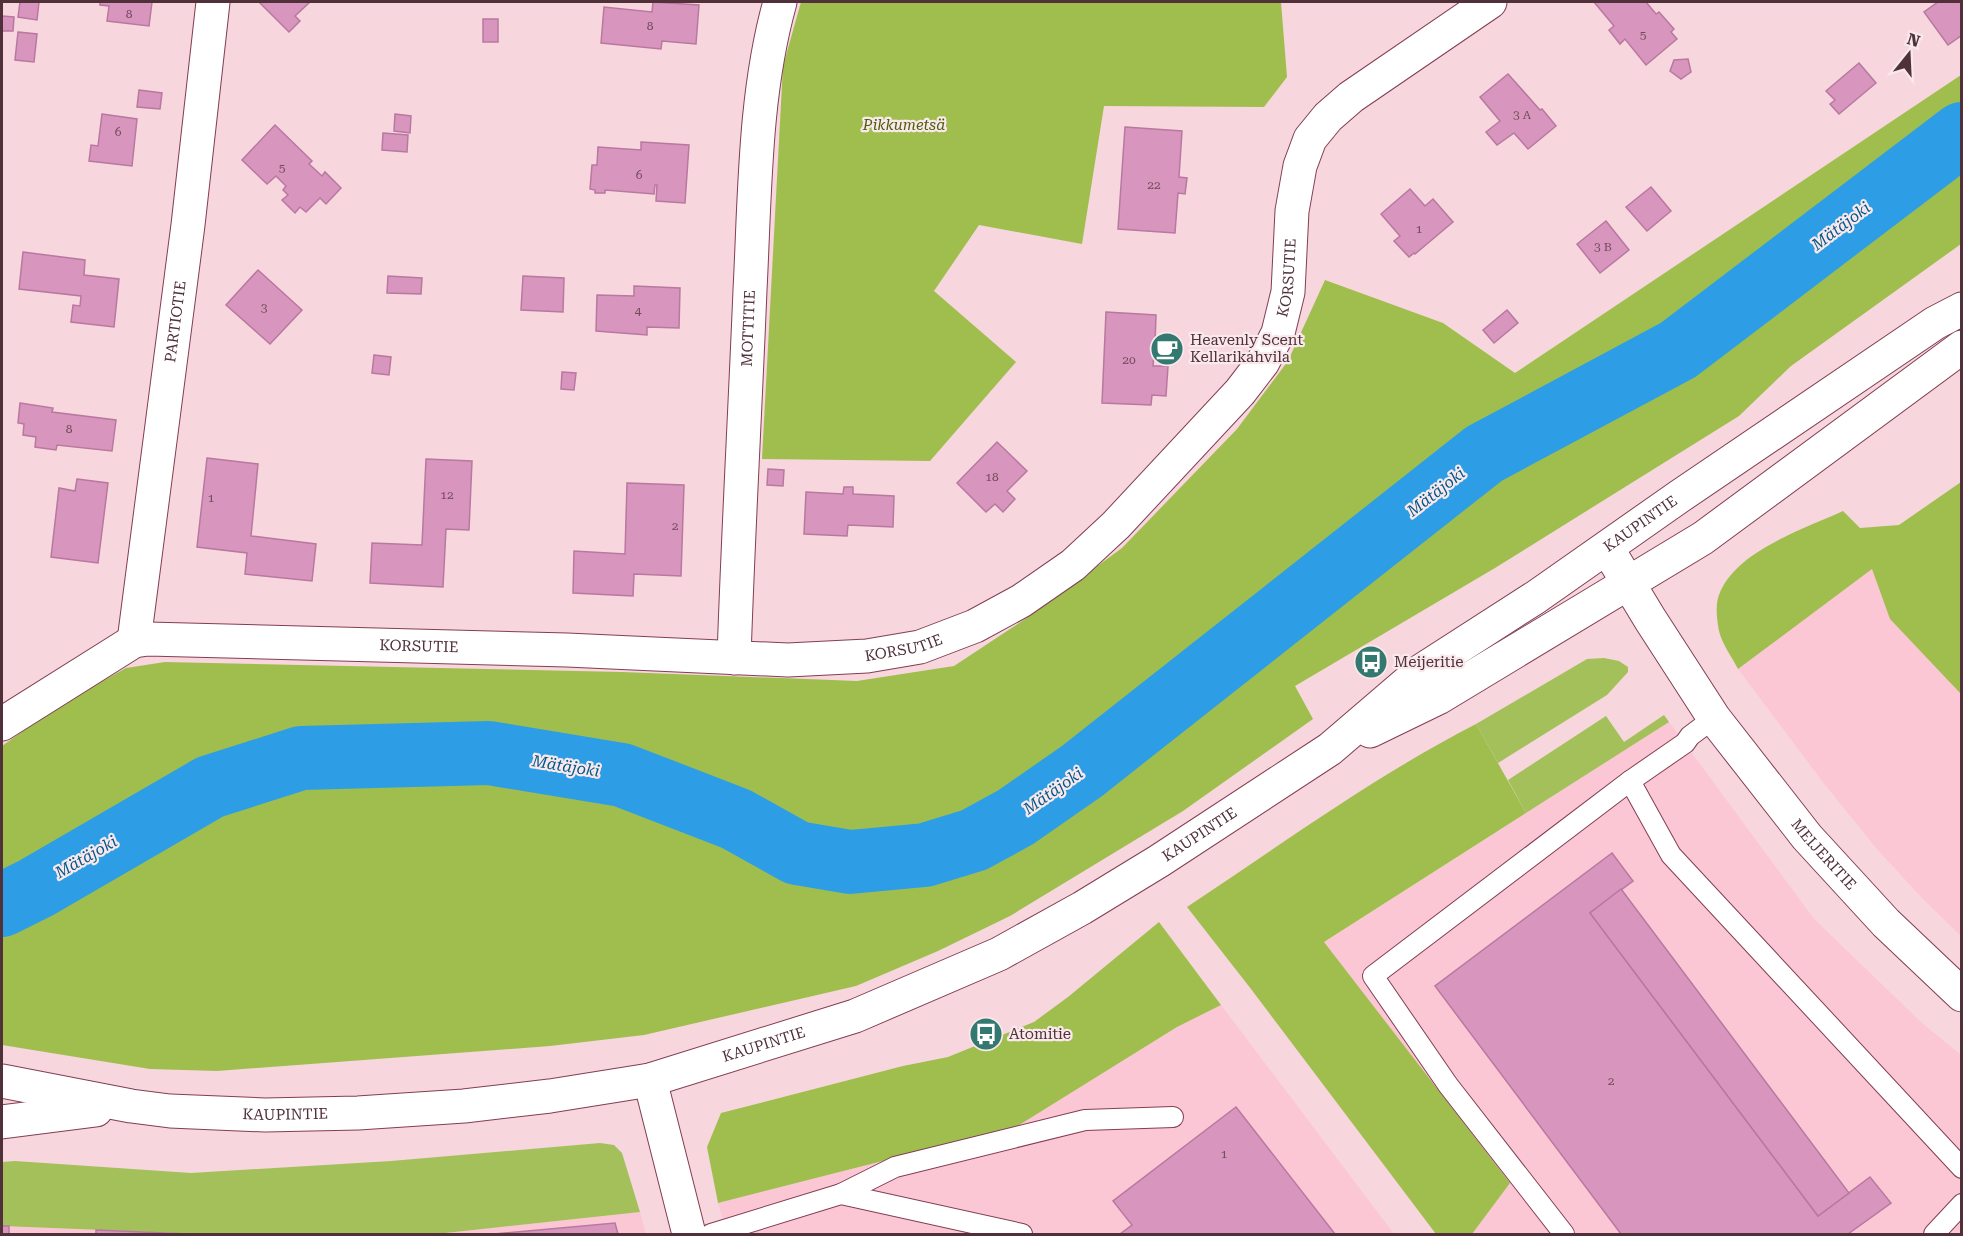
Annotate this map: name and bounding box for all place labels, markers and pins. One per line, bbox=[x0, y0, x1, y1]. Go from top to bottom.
cafe icon: Heavenly Scent Kellarikahvila bbox=[1149, 331, 1185, 367]
place label: Heavenly Scent Kellarikahvila bbox=[1190, 331, 1303, 366]
bus stop icon: Meijeritie bbox=[1353, 644, 1389, 680]
place label: Meijeritie bbox=[1394, 653, 1463, 671]
bus stop icon: Atomitie bbox=[968, 1016, 1004, 1052]
place label: Atomitie bbox=[1009, 1025, 1071, 1043]

